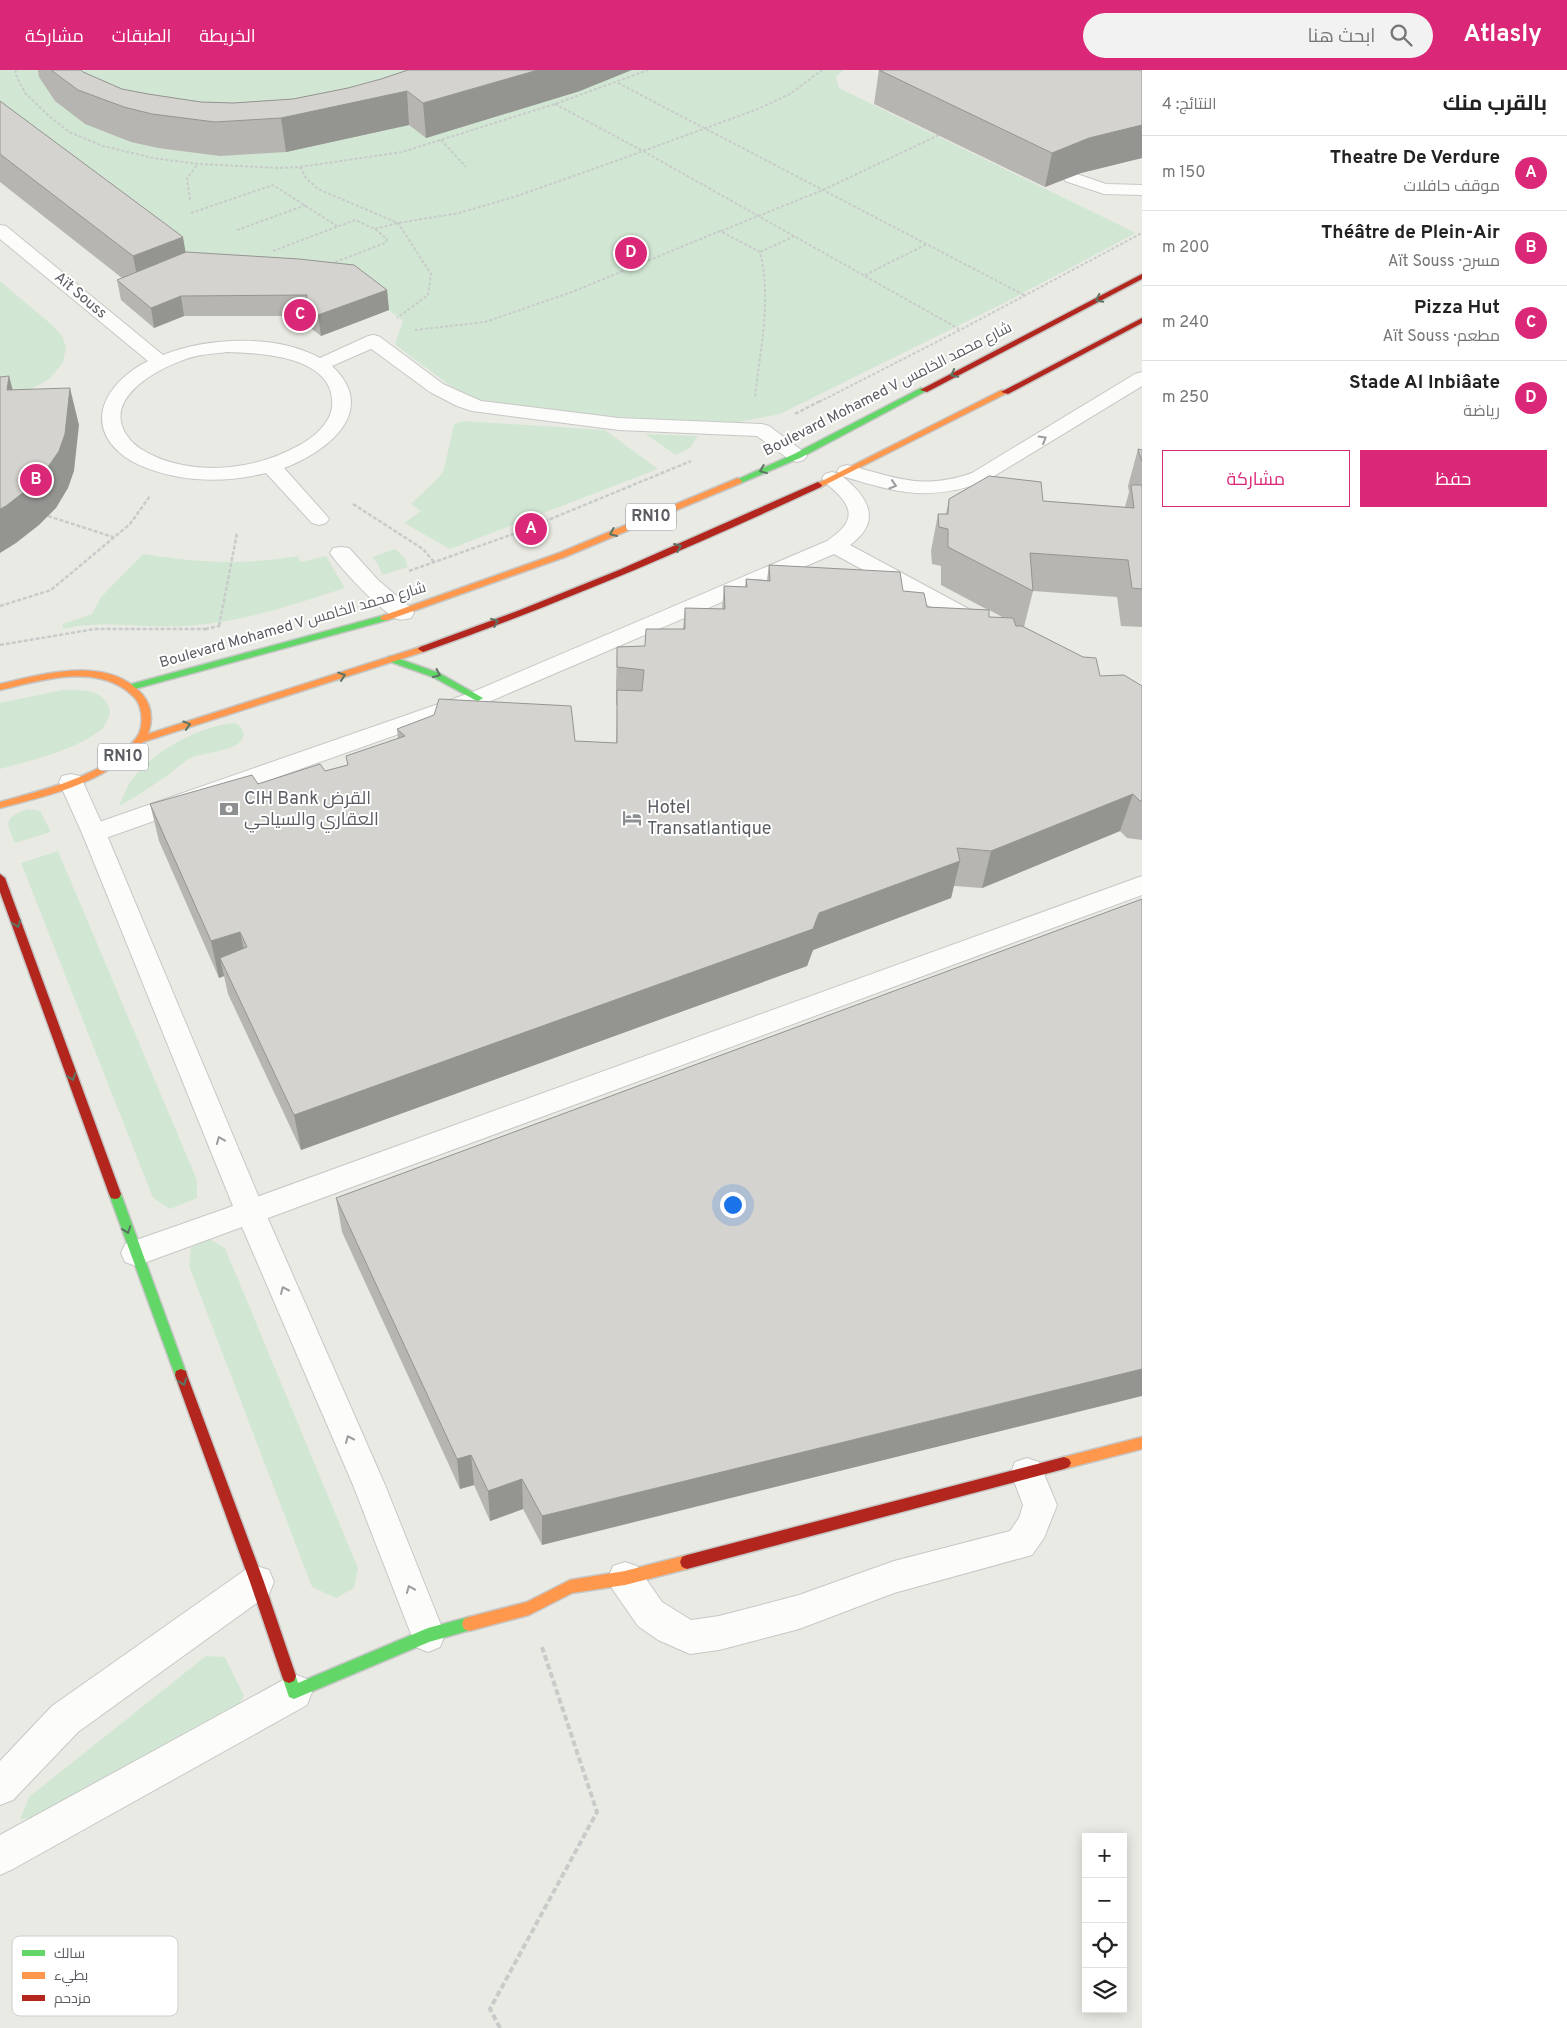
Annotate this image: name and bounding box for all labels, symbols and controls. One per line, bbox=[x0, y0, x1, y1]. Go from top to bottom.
search box bbox=[1083, 13, 1433, 58]
text: Atlasly bbox=[1463, 20, 1542, 50]
icon: search bbox=[1387, 21, 1415, 49]
text: ابحث هنا bbox=[1307, 25, 1375, 49]
text: مشاركة bbox=[25, 26, 84, 49]
text: الطبقات bbox=[112, 26, 171, 49]
text: الخريطة bbox=[199, 26, 256, 49]
text: بالقرب منك bbox=[1443, 91, 1547, 118]
text: النتائج: 4 bbox=[1162, 95, 1216, 115]
text: Theatre De Verdure bbox=[1330, 146, 1500, 170]
text: 150 m bbox=[1162, 163, 1205, 183]
text: A bbox=[1525, 163, 1537, 183]
text: موقف حافلات bbox=[1403, 177, 1500, 197]
text: Théâtre de Plein-Air bbox=[1321, 221, 1500, 245]
pin: D bbox=[615, 234, 647, 272]
text: 200 m bbox=[1162, 238, 1210, 258]
text: B bbox=[1525, 238, 1537, 258]
text: مسرح · Aït Souss bbox=[1388, 252, 1500, 272]
street label: Aït Souss bbox=[50, 269, 110, 323]
one-way arrow bbox=[1095, 293, 1104, 303]
pin: C bbox=[284, 296, 316, 334]
text: Pizza Hut bbox=[1414, 296, 1500, 320]
text: 240 m bbox=[1162, 313, 1209, 333]
text: C bbox=[1526, 313, 1536, 333]
street label: Boulevard Mohamed V شارع محمد الخامس bbox=[760, 319, 1016, 461]
text: مطعم · Aït Souss bbox=[1383, 327, 1500, 347]
one-way arrow bbox=[951, 368, 960, 378]
text: Stade Al Inbiâate bbox=[1349, 371, 1500, 395]
text: 250 m bbox=[1162, 388, 1209, 408]
text: D bbox=[1525, 388, 1537, 408]
text: رياضة bbox=[1463, 402, 1500, 422]
one-way arrow bbox=[1037, 435, 1046, 445]
button: مشاركة bbox=[1162, 450, 1350, 507]
button: حفظ bbox=[1360, 450, 1547, 507]
pin: B bbox=[20, 461, 52, 499]
one-way arrow bbox=[759, 464, 768, 475]
one-way arrow bbox=[889, 480, 897, 490]
road number: RN10 bbox=[626, 504, 676, 531]
pin: A bbox=[515, 510, 547, 548]
one-way arrow bbox=[609, 527, 618, 538]
one-way arrow bbox=[673, 543, 682, 554]
street label: Boulevard Mohamed V شارع محمد الخامس bbox=[157, 579, 429, 673]
one-way arrow bbox=[490, 618, 499, 628]
one-way arrow bbox=[432, 668, 441, 679]
one-way arrow bbox=[337, 671, 345, 681]
one-way arrow bbox=[182, 721, 190, 731]
road number: RN10 bbox=[98, 744, 148, 770]
place label: CIH Bank القرض العقاري والسياحي bbox=[244, 788, 379, 833]
place label: Hotel Transatlantique bbox=[647, 797, 771, 841]
bank icon: CIH Bank القرض العقاري والسياحي bbox=[218, 798, 240, 820]
hotel icon: Hotel Transatlantique bbox=[621, 807, 643, 829]
one-way arrow bbox=[11, 919, 21, 928]
one-way arrow bbox=[66, 1072, 76, 1081]
one-way arrow bbox=[216, 1137, 226, 1145]
your location bbox=[720, 1192, 746, 1218]
one-way arrow bbox=[121, 1225, 131, 1233]
one-way arrow bbox=[279, 1286, 290, 1295]
one-way arrow bbox=[177, 1377, 187, 1386]
one-way arrow bbox=[344, 1435, 355, 1444]
one-way arrow bbox=[406, 1585, 417, 1594]
map controls bbox=[1082, 1833, 1127, 2013]
button: + bbox=[1082, 1833, 1127, 1878]
button: − bbox=[1082, 1878, 1127, 1923]
button: locate bbox=[1082, 1923, 1127, 1968]
legend bbox=[12, 1936, 178, 2016]
text: سالك bbox=[54, 1946, 85, 1963]
text: بطيء bbox=[54, 1968, 88, 1987]
button: layers bbox=[1082, 1968, 1127, 2013]
text: مزدحم bbox=[54, 1991, 91, 2008]

